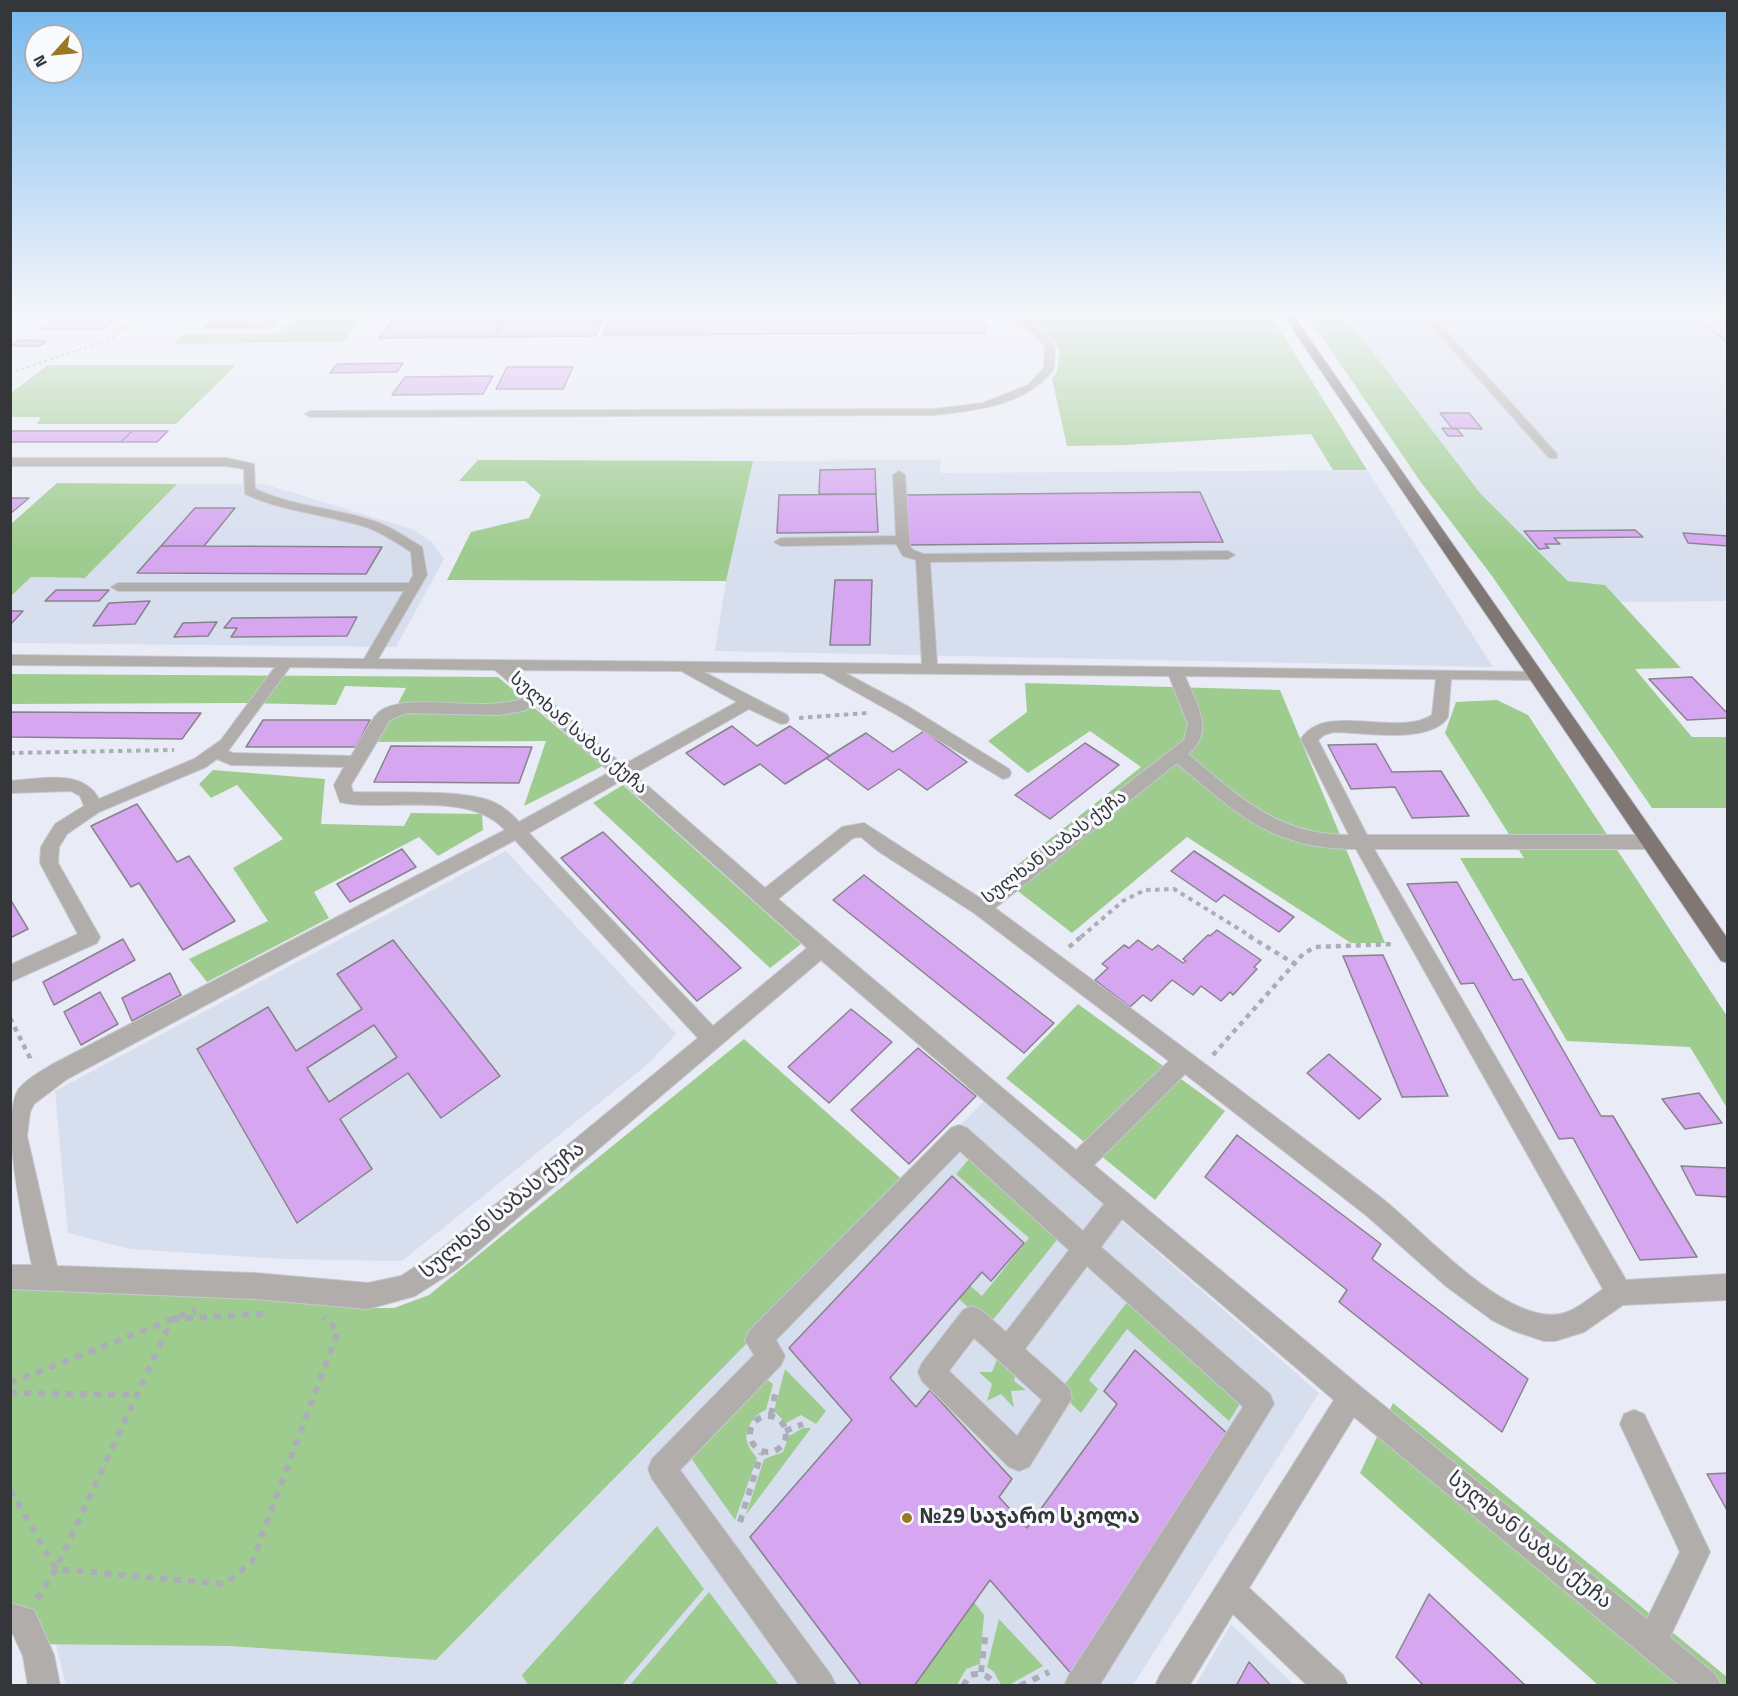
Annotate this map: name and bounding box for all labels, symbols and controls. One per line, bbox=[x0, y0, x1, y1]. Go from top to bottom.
north arrow bbox=[24, 24, 84, 84]
text: N bbox=[27, 51, 53, 72]
street label: სულხან საბას ქუჩა bbox=[505, 668, 651, 800]
street label: სულხან საბას ქუჩა bbox=[979, 787, 1131, 909]
street label: სულხან საბას ქუჩა bbox=[416, 1137, 590, 1285]
street label: სულხან საბას ქუჩა bbox=[1442, 1467, 1616, 1615]
place label: №29 საჯარო სკოლა bbox=[919, 1505, 1140, 1531]
marker: №29 საჯარო სკოლა bbox=[900, 1511, 914, 1525]

